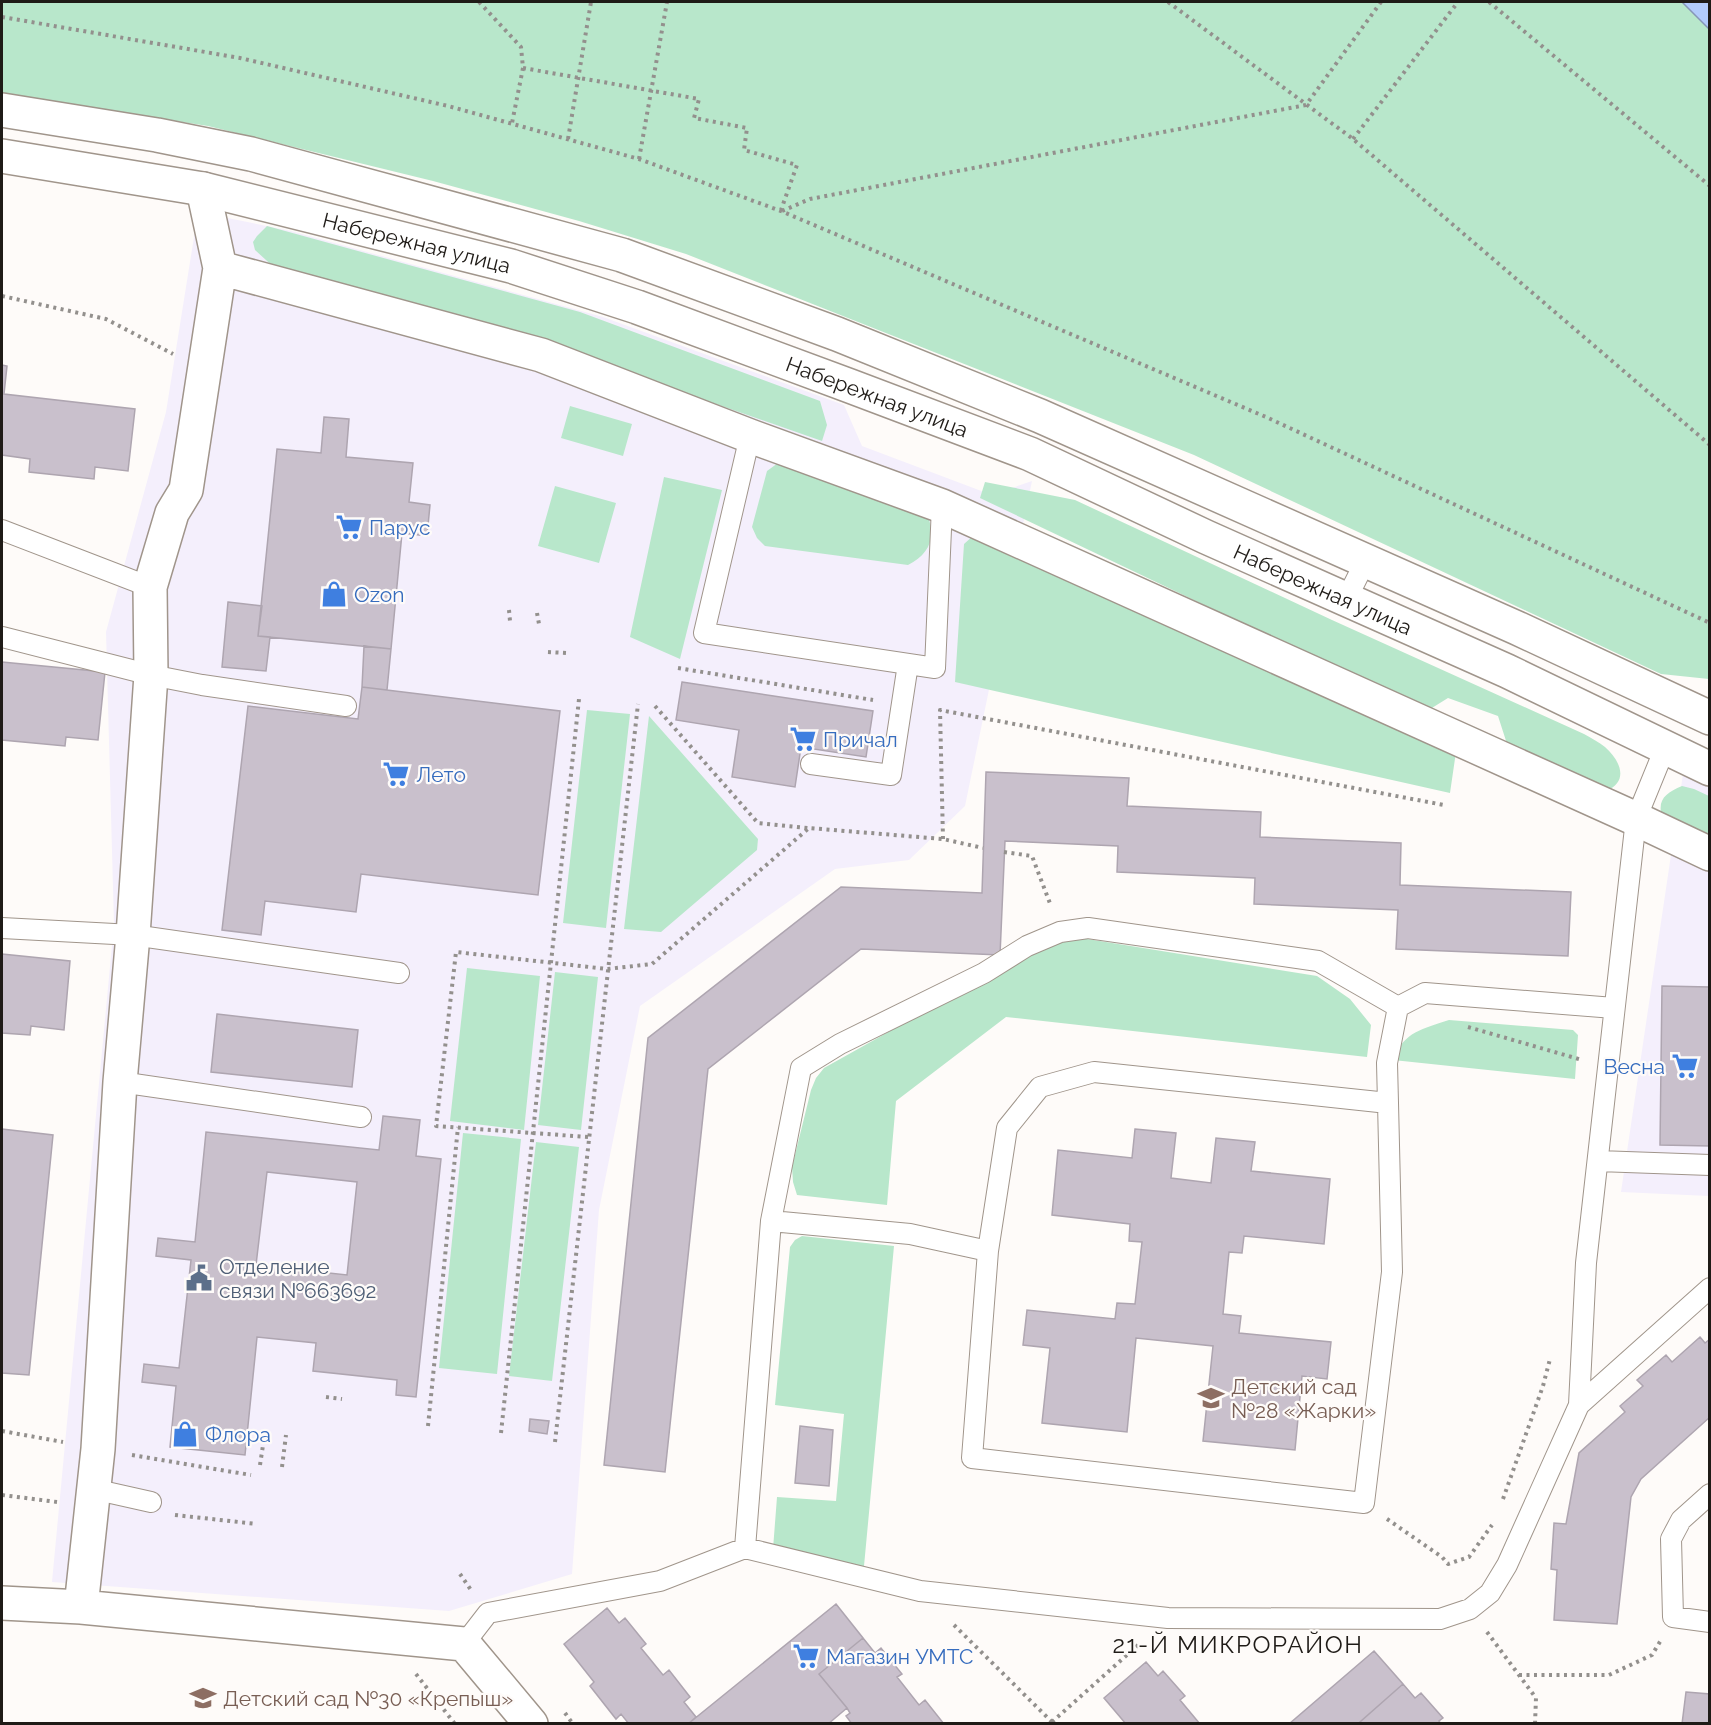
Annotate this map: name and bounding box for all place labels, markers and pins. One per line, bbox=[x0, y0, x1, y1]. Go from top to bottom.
supermarket icon: Парус bbox=[334, 512, 364, 542]
place label: Парус bbox=[369, 515, 431, 540]
shop icon: Ozon bbox=[319, 579, 349, 609]
place label: Ozon bbox=[354, 582, 405, 607]
supermarket icon: Причал bbox=[788, 724, 818, 754]
place label: Причал bbox=[823, 727, 898, 752]
supermarket icon: Лето bbox=[381, 759, 411, 789]
place label: Лето bbox=[416, 762, 466, 787]
supermarket icon: Весна bbox=[1670, 1051, 1700, 1081]
place label: Весна bbox=[1603, 1054, 1665, 1079]
place label: Отделение связи №663692 bbox=[219, 1254, 377, 1303]
public building icon: Отделение связи №663692 bbox=[184, 1263, 214, 1293]
place label: Детский сад №28 «Жарки» bbox=[1231, 1374, 1376, 1423]
school or university icon: Детский сад №28 «Жарки» bbox=[1196, 1383, 1226, 1413]
shop icon: Флора bbox=[170, 1419, 200, 1449]
place label: Флора bbox=[205, 1422, 271, 1447]
supermarket icon: Магазин УМТС bbox=[791, 1641, 821, 1671]
place label: Магазин УМТС bbox=[826, 1644, 974, 1669]
school or university icon: Детский сад №30 «Крепыш» bbox=[188, 1683, 218, 1713]
place label: Детский сад №30 «Крепыш» bbox=[223, 1686, 513, 1711]

